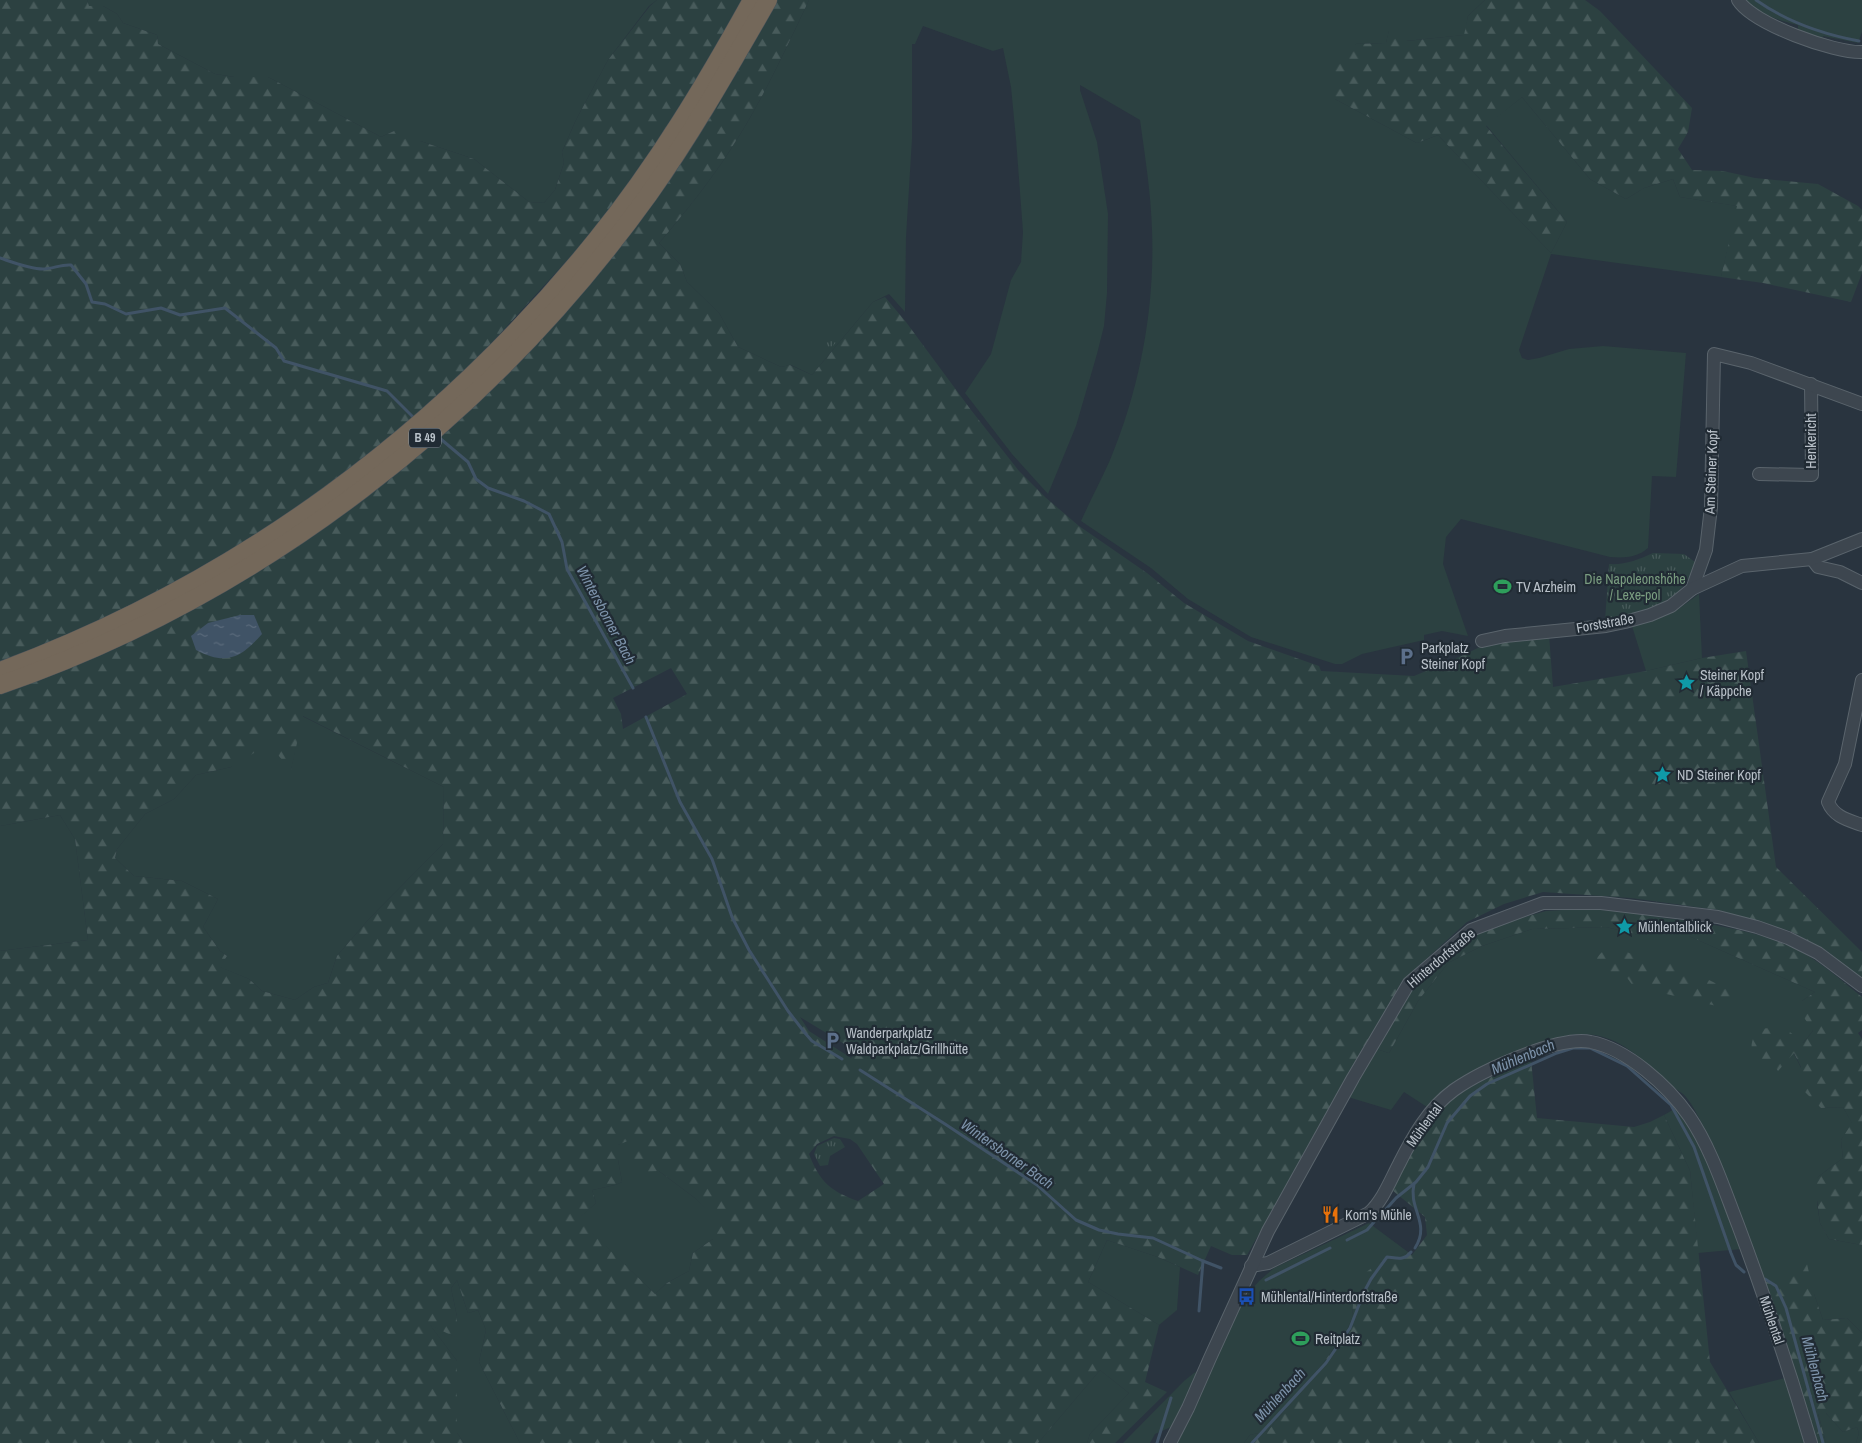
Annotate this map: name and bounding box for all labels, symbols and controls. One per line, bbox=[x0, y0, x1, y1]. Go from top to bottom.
street label: Henkericht bbox=[1802, 413, 1820, 469]
road number: B 49 bbox=[409, 428, 441, 448]
street label: Am Steiner Kopf bbox=[1701, 429, 1721, 515]
water label: Wintersborner Bach bbox=[572, 562, 641, 668]
park label: Die Napoleonshöhe / Lexe-pol bbox=[1584, 570, 1686, 604]
sports icon: TV Arzheim bbox=[1492, 577, 1512, 597]
place label: TV Arzheim bbox=[1516, 578, 1576, 596]
street label: Forststraße bbox=[1575, 609, 1635, 637]
place label: Parkplatz Steiner Kopf bbox=[1421, 639, 1486, 673]
parking icon: Parkplatz Steiner Kopf bbox=[1397, 646, 1417, 666]
place label: Steiner Kopf / Käppche bbox=[1700, 666, 1765, 700]
place icon: Steiner Kopf / Käppche bbox=[1676, 673, 1696, 693]
place icon: ND Steiner Kopf bbox=[1653, 765, 1673, 785]
place label: ND Steiner Kopf bbox=[1677, 766, 1761, 784]
place icon: Mühlentalblick bbox=[1614, 917, 1634, 937]
place label: Mühlentalblick bbox=[1638, 918, 1712, 936]
street label: Hinterdorfstraße bbox=[1403, 924, 1479, 992]
place label: Wanderparkplatz Waldparkplatz/Grillhütte bbox=[846, 1024, 968, 1058]
parking icon: Wanderparkplatz Waldparkplatz/Grillhütte bbox=[822, 1031, 842, 1051]
water label: Mühlenbach bbox=[1488, 1034, 1558, 1079]
street label: Mühlental bbox=[1402, 1100, 1446, 1150]
water label: Wintersborner Bach bbox=[957, 1114, 1058, 1194]
restaurant icon: Korn's Mühle bbox=[1321, 1205, 1341, 1225]
place label: Korn's Mühle bbox=[1345, 1206, 1412, 1224]
bus stop icon: Mühlental/Hinterdorfstraße bbox=[1237, 1287, 1257, 1307]
place label: Mühlental/Hinterdorfstraße bbox=[1261, 1288, 1398, 1306]
street label: Mühlental bbox=[1755, 1294, 1789, 1346]
sports icon: Reitplatz bbox=[1291, 1329, 1311, 1349]
place label: Reitplatz bbox=[1315, 1330, 1361, 1348]
water label: Mühlenbach bbox=[1797, 1334, 1834, 1404]
water label: Mühlenbach bbox=[1249, 1363, 1310, 1426]

